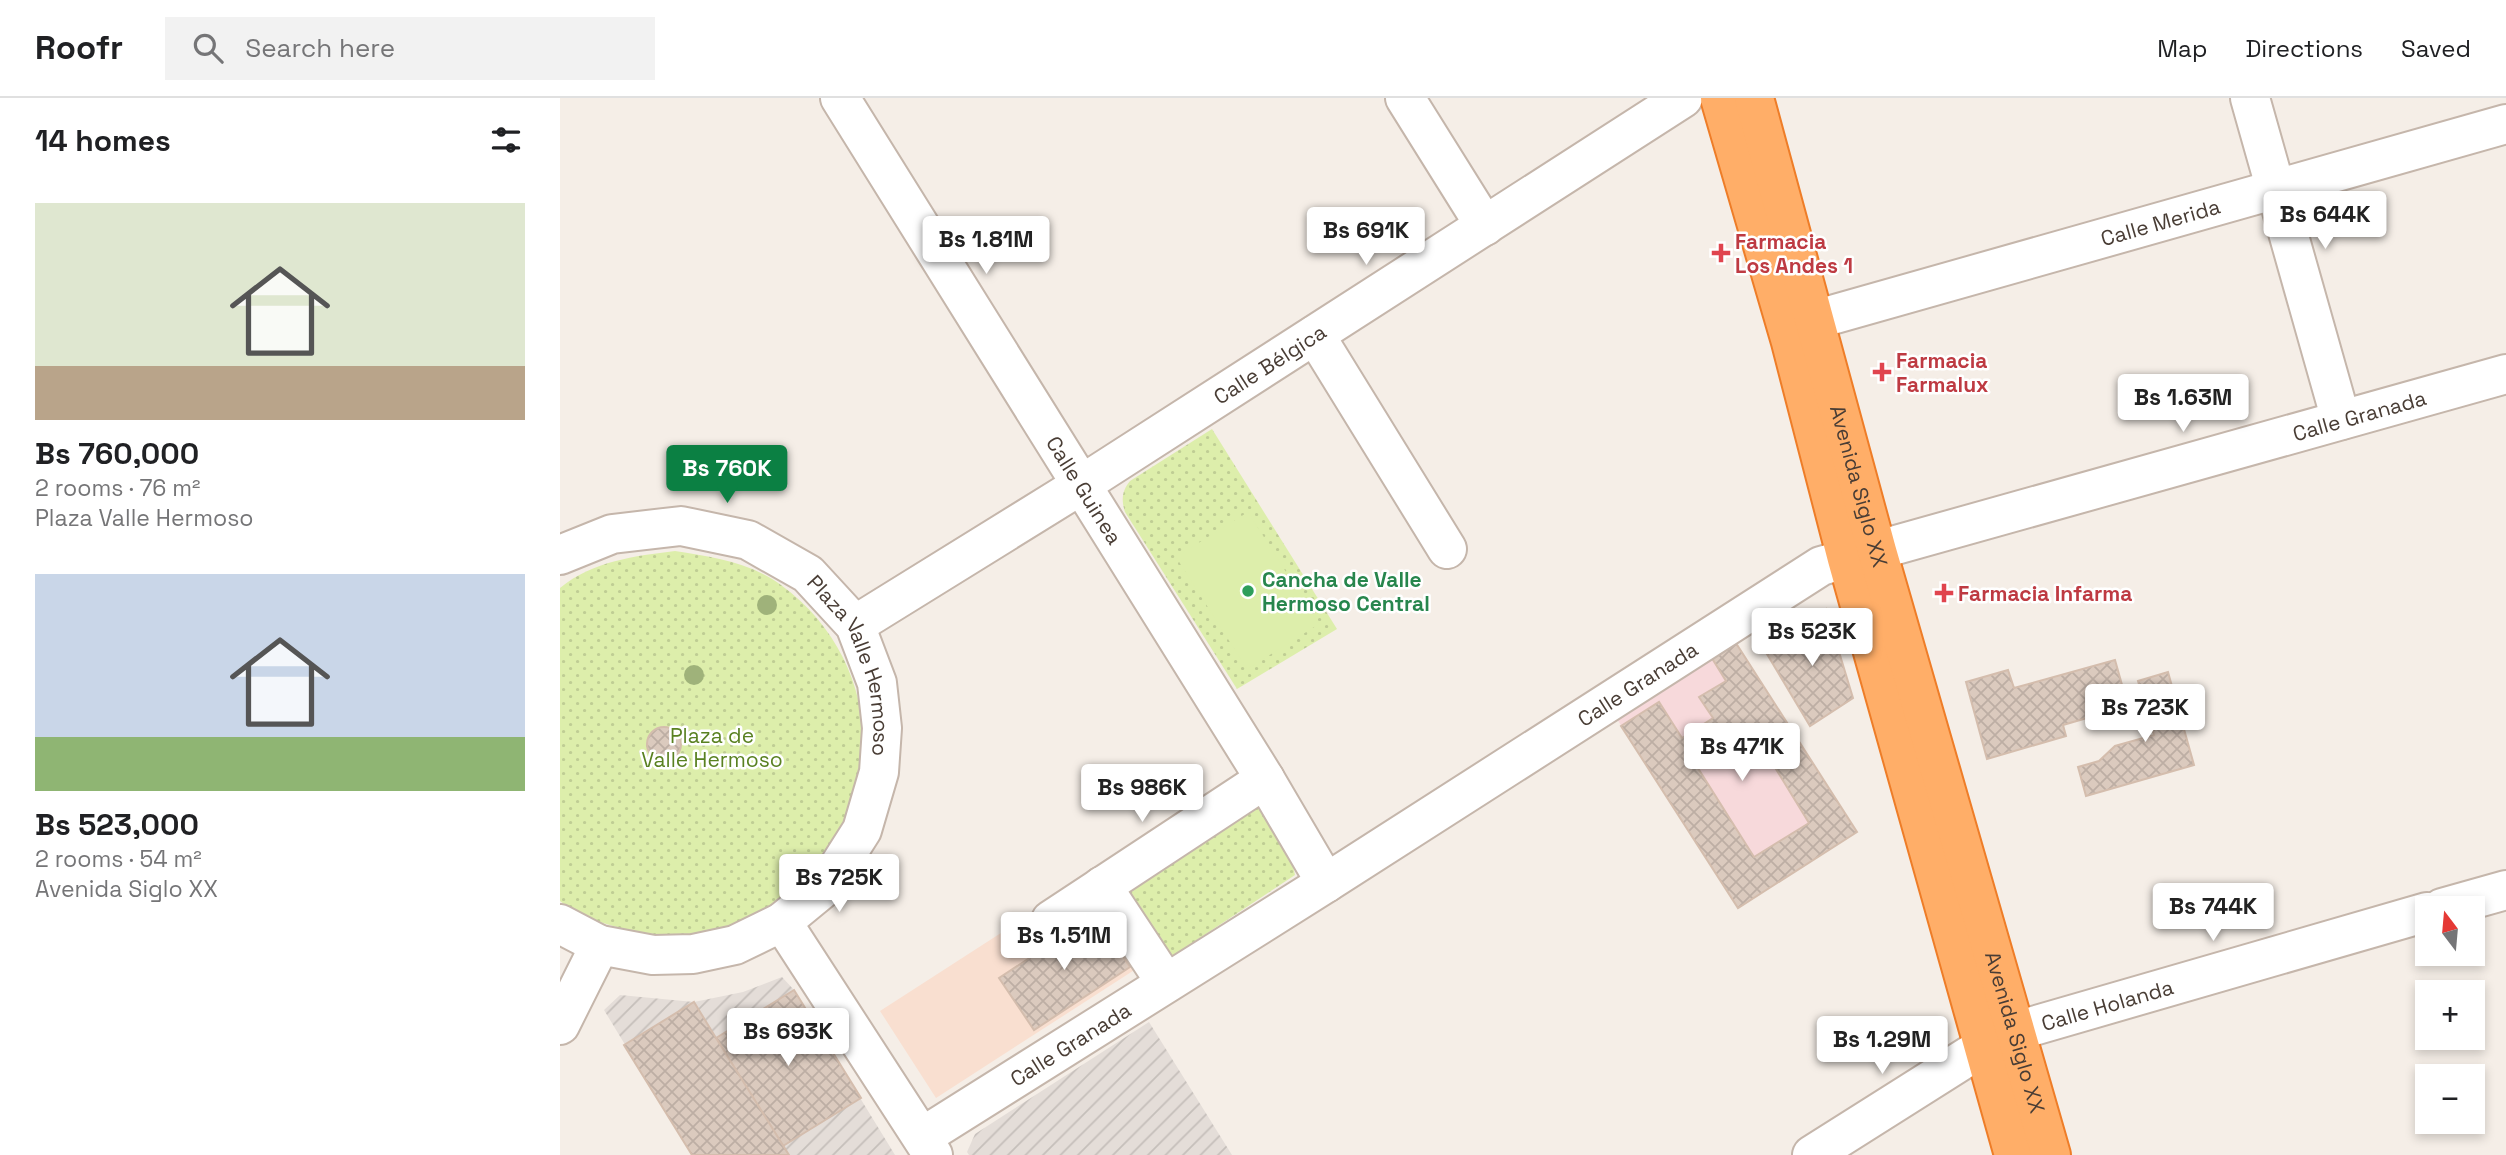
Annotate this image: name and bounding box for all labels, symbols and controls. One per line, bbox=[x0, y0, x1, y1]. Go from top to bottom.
search box bbox=[165, 17, 655, 80]
text: Roofr bbox=[35, 27, 123, 69]
icon: search bbox=[189, 29, 227, 67]
text: Search here bbox=[245, 31, 395, 65]
text: Map bbox=[2157, 33, 2207, 64]
text: Directions bbox=[2245, 33, 2363, 64]
text: Saved bbox=[2401, 33, 2471, 64]
text: 14 homes bbox=[35, 121, 171, 160]
icon: filters bbox=[487, 121, 525, 159]
street label: Calle Merida bbox=[2098, 192, 2223, 252]
pin: Bs 644K bbox=[2260, 192, 2390, 251]
text: Bs 644K bbox=[2279, 199, 2371, 229]
pin: Bs 691K bbox=[1301, 208, 1431, 267]
text: Bs 691K bbox=[1323, 215, 1409, 245]
pin: Bs 1.81M bbox=[914, 216, 1058, 276]
text: Bs 1.81M bbox=[939, 224, 1033, 254]
place label: Farmacia Los Andes 1 bbox=[1735, 228, 1853, 279]
marker: Farmacia Los Andes 1 bbox=[1713, 245, 1729, 261]
icon: home bbox=[217, 248, 343, 374]
street label: Calle Bélgica bbox=[1208, 318, 1331, 410]
place label: Farmacia Farmalux bbox=[1896, 347, 1989, 398]
marker: Farmacia Farmalux bbox=[1874, 364, 1890, 380]
pin: Bs 1.63M bbox=[2111, 374, 2255, 434]
text: Bs 1.63M bbox=[2134, 382, 2232, 412]
street label: Calle Granada bbox=[2289, 384, 2429, 447]
street label: Avenida Siglo XX bbox=[1824, 402, 1894, 570]
street label: Calle Guinea bbox=[1041, 431, 1129, 549]
text: Bs 760,000 bbox=[35, 434, 199, 473]
pin: Bs 760K bbox=[662, 446, 792, 505]
text: Bs 760K bbox=[682, 453, 772, 483]
text: 2 rooms · 76 m² bbox=[35, 473, 200, 503]
text: Plaza Valle Hermoso bbox=[35, 503, 254, 533]
place label: Cancha de Valle Hermoso Central bbox=[1262, 566, 1430, 617]
street label: Plaza Valle Hermoso bbox=[802, 569, 896, 757]
place label: Farmacia Infarma bbox=[1958, 580, 2132, 607]
marker: Cancha de Valle Hermoso Central bbox=[1240, 583, 1256, 599]
marker: Farmacia Infarma bbox=[1936, 585, 1952, 601]
pin: Bs 523K bbox=[1747, 608, 1877, 668]
text: Bs 523K bbox=[1768, 616, 1856, 646]
icon: home bbox=[217, 619, 343, 745]
street label: Calle Granada bbox=[1572, 635, 1703, 732]
pin: Bs 723K bbox=[2080, 684, 2210, 744]
text: Bs 723K bbox=[2101, 692, 2189, 722]
park label: Plaza de Valle Hermoso bbox=[641, 722, 783, 773]
pin: Bs 471K bbox=[1677, 724, 1807, 783]
text: Bs 471K bbox=[1700, 731, 1784, 761]
pin: Bs 986K bbox=[1077, 764, 1207, 824]
text: Bs 986K bbox=[1097, 772, 1187, 802]
text: Bs 523,000 bbox=[35, 805, 199, 844]
text: 2 rooms · 54 m² bbox=[35, 844, 202, 874]
pin: Bs 725K bbox=[774, 854, 904, 914]
text: Bs 725K bbox=[795, 862, 883, 892]
text: Avenida Siglo XX bbox=[35, 874, 218, 904]
pin: Bs 744K bbox=[2148, 884, 2278, 943]
text: Bs 744K bbox=[2169, 891, 2257, 921]
north arrow bbox=[2415, 896, 2485, 966]
map controls bbox=[2415, 896, 2485, 1134]
pin: Bs 1.51M bbox=[992, 912, 1136, 972]
text: Bs 1.51M bbox=[1017, 920, 1111, 950]
street label: Avenida Siglo XX bbox=[1979, 948, 2052, 1116]
street label: Calle Holanda bbox=[2038, 973, 2176, 1036]
button: + bbox=[2415, 980, 2485, 1050]
street label: Calle Granada bbox=[1005, 996, 1136, 1092]
pin: Bs 693K bbox=[723, 1009, 853, 1068]
text: Bs 693K bbox=[743, 1016, 833, 1046]
pin: Bs 1.29M bbox=[1810, 1016, 1954, 1076]
text: Bs 1.29M bbox=[1833, 1024, 1931, 1054]
button: − bbox=[2415, 1064, 2485, 1134]

